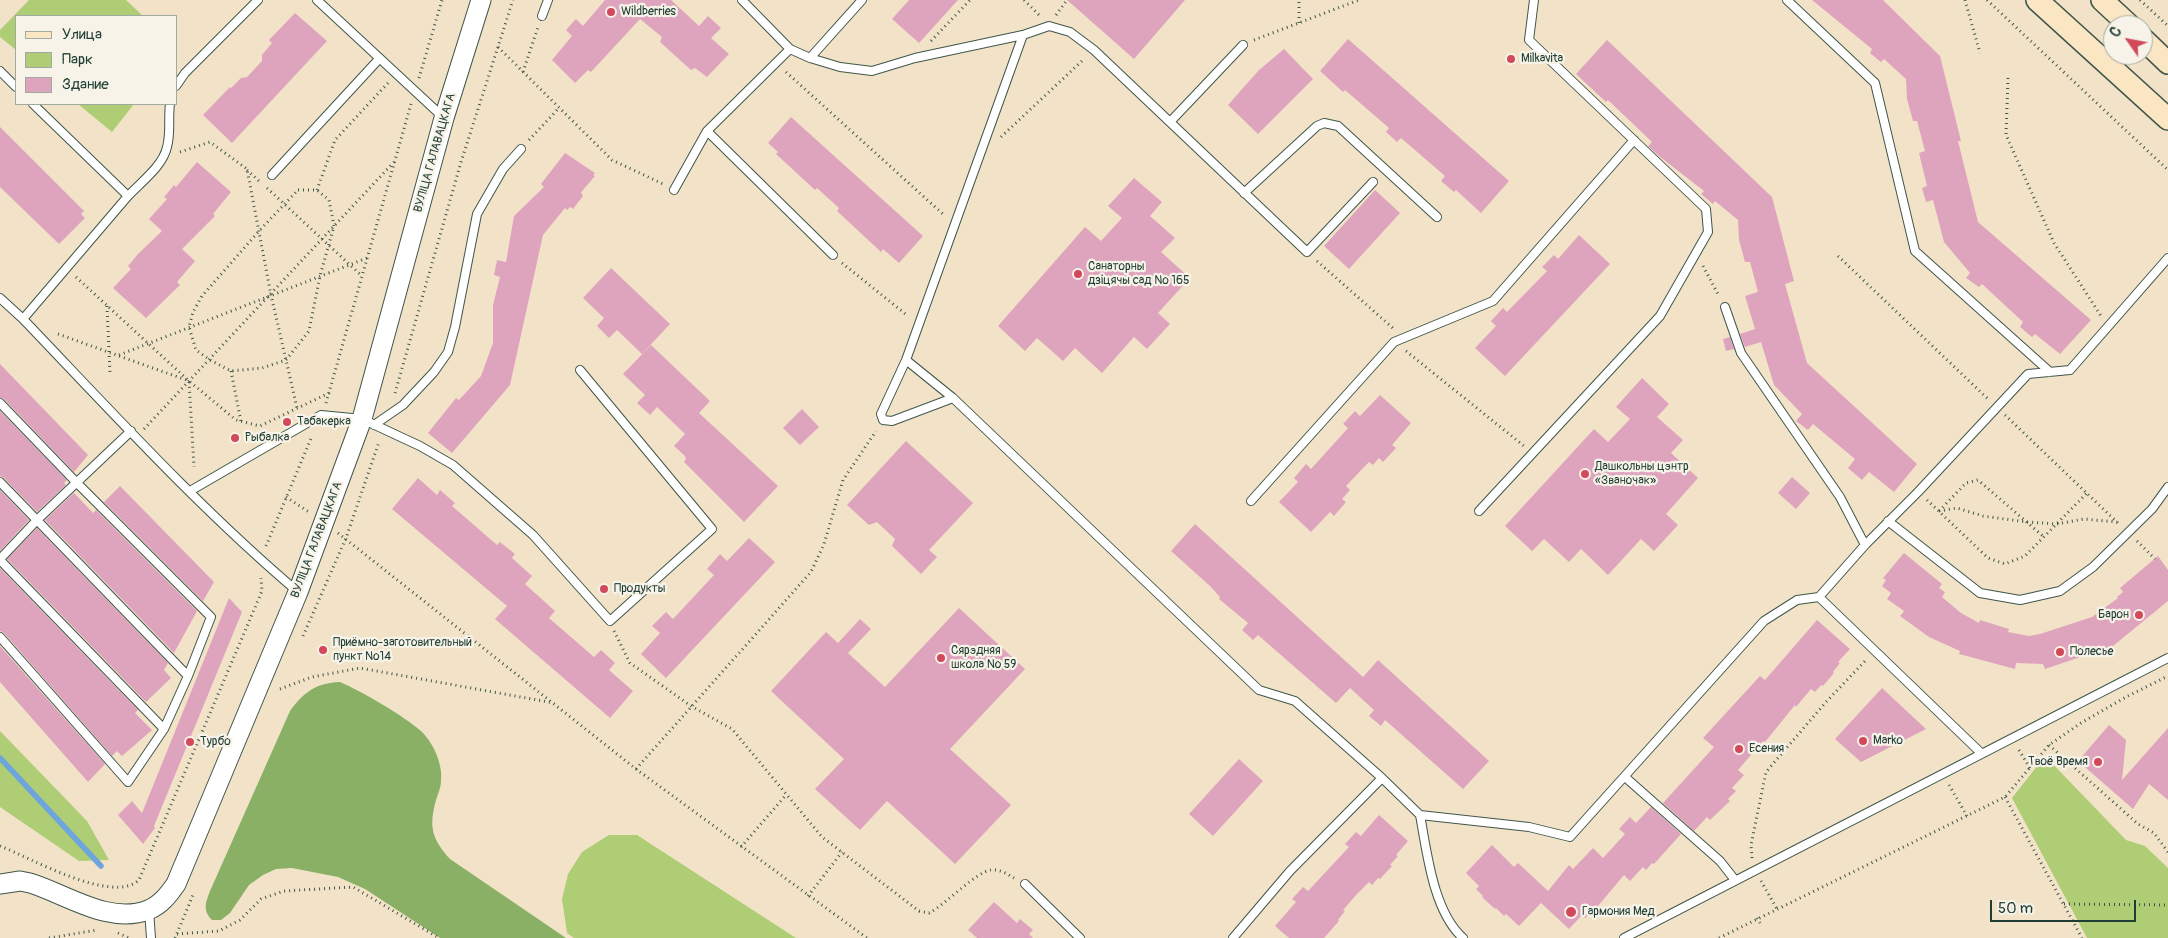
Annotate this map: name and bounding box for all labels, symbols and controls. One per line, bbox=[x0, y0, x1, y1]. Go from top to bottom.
place label: Wildberries bbox=[621, 5, 676, 19]
marker: Wildberries bbox=[605, 6, 617, 18]
legend bbox=[15, 15, 178, 105]
north arrow bbox=[2103, 15, 2153, 65]
text: С bbox=[2106, 24, 2125, 40]
text: Улица bbox=[62, 25, 102, 44]
text: Парк bbox=[62, 50, 93, 69]
place label: Milkavita bbox=[1521, 52, 1563, 66]
marker: Milkavita bbox=[1505, 53, 1517, 65]
text: Здание bbox=[62, 75, 109, 94]
street label: ВУЛІЦА ГАЛАВАЦКАГА bbox=[411, 92, 459, 214]
place label: Санаторны дзіцячы сад № 165 bbox=[1088, 260, 1189, 288]
marker: Санаторны дзіцячы сад № 165 bbox=[1072, 268, 1084, 280]
place label: Табакерка bbox=[297, 415, 351, 429]
marker: Табакерка bbox=[281, 416, 293, 428]
place label: Рыбалка bbox=[245, 431, 289, 445]
marker: Рыбалка bbox=[229, 432, 241, 444]
place label: Дашкольны цэнтр «Званочак» bbox=[1595, 460, 1689, 488]
marker: Дашкольны цэнтр «Званочак» bbox=[1579, 468, 1591, 480]
street label: ВУЛІЦА ГАЛАВАЦКАГА bbox=[288, 480, 346, 600]
place label: Продукты bbox=[614, 582, 666, 596]
marker: Продукты bbox=[598, 583, 610, 595]
place label: Барон bbox=[2098, 608, 2129, 622]
marker: Барон bbox=[2133, 609, 2145, 621]
place label: Приёмно-заготовительный пункт №14 bbox=[333, 636, 472, 664]
marker: Приёмно-заготовительный пункт №14 bbox=[317, 644, 329, 656]
place label: Сярэдняя школа № 59 bbox=[951, 644, 1016, 672]
place label: Полесье bbox=[2070, 645, 2113, 659]
marker: Полесье bbox=[2054, 646, 2066, 658]
marker: Сярэдняя школа № 59 bbox=[935, 652, 947, 664]
place label: Marko bbox=[1873, 734, 1903, 748]
place label: Турбо bbox=[200, 735, 231, 749]
marker: Marko bbox=[1857, 735, 1869, 747]
marker: Турбо bbox=[184, 736, 196, 748]
place label: Есения bbox=[1749, 742, 1784, 756]
marker: Есения bbox=[1733, 743, 1745, 755]
place label: Твоё Время bbox=[2028, 755, 2088, 769]
marker: Твоё Время bbox=[2092, 756, 2104, 768]
scale bar bbox=[1993, 890, 2139, 922]
text: 50 m bbox=[1998, 899, 2033, 918]
marker: Гармония Мед bbox=[1564, 905, 1578, 919]
place label: Гармония Мед bbox=[1582, 905, 1655, 919]

